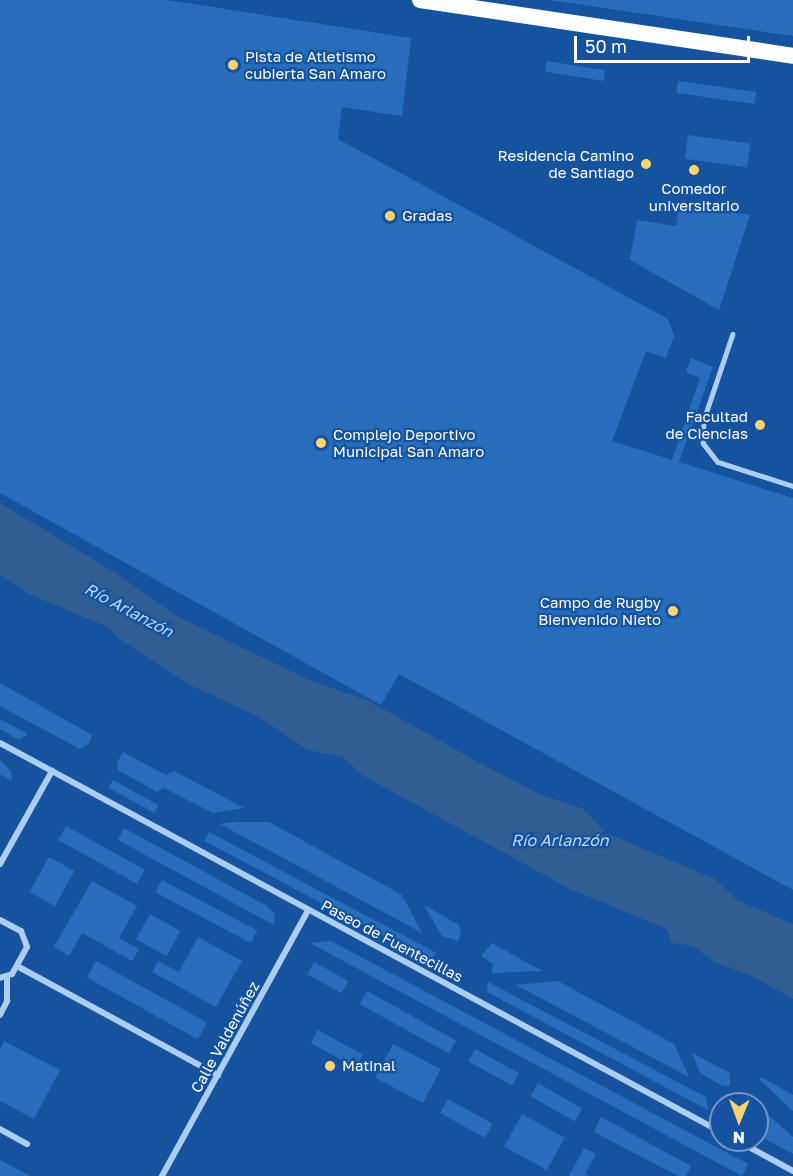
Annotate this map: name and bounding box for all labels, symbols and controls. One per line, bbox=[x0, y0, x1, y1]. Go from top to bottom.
scale bar bbox=[577, 24, 752, 62]
text: 50 m bbox=[585, 35, 627, 57]
place label: Pista de Atletismo cubierta San Amaro bbox=[245, 47, 386, 82]
marker: Pista de Atletismo cubierta San Amaro bbox=[226, 58, 240, 72]
place label: Residencia Camino de Santiago bbox=[498, 146, 634, 181]
marker: Residencia Camino de Santiago bbox=[639, 157, 653, 171]
marker: Comedor universitario bbox=[687, 163, 701, 177]
place label: Comedor universitario bbox=[649, 179, 739, 214]
place label: Gradas bbox=[402, 207, 452, 225]
marker: Gradas bbox=[383, 209, 397, 223]
place label: Facultad de Ciencias bbox=[666, 407, 748, 442]
marker: Facultad de Ciencias bbox=[753, 418, 767, 432]
place label: Complejo Deportivo Municipal San Amaro bbox=[333, 425, 484, 460]
marker: Complejo Deportivo Municipal San Amaro bbox=[314, 436, 328, 450]
water label: Río Arlanzón bbox=[82, 579, 176, 641]
place label: Campo de Rugby Bienvenido Nieto bbox=[538, 593, 661, 628]
marker: Campo de Rugby Bienvenido Nieto bbox=[666, 604, 680, 618]
water label: Río Arlanzón bbox=[511, 830, 609, 850]
street label: Paseo de Fuentecillas bbox=[318, 896, 466, 986]
street label: Calle Valdenúñez bbox=[187, 978, 263, 1096]
place label: Matinal bbox=[342, 1057, 396, 1075]
marker: Matinal bbox=[323, 1059, 337, 1073]
north arrow bbox=[709, 1092, 769, 1152]
text: N bbox=[732, 1128, 745, 1148]

